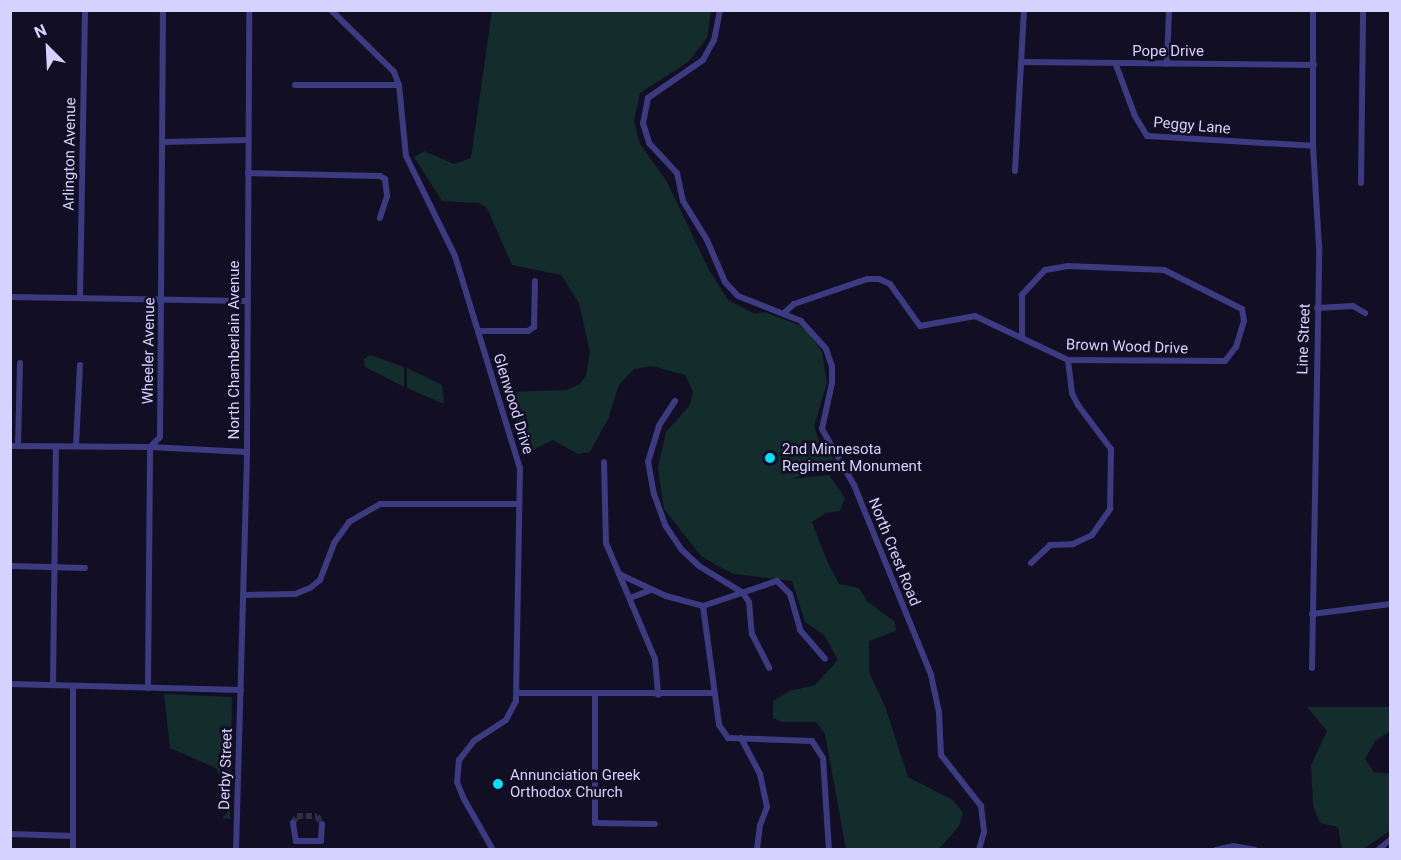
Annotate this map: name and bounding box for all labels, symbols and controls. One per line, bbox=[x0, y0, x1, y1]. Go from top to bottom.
north arrow bbox=[18, 18, 78, 78]
text: N bbox=[31, 20, 49, 42]
street label: Pope Drive bbox=[1132, 43, 1204, 61]
street label: Arlington Avenue bbox=[60, 97, 80, 211]
street label: Peggy Lane bbox=[1153, 114, 1231, 138]
street label: North Chamberlain Avenue bbox=[226, 261, 244, 439]
street label: Wheeler Avenue bbox=[139, 297, 159, 405]
street label: Line Street bbox=[1294, 303, 1314, 375]
street label: Brown Wood Drive bbox=[1066, 336, 1188, 358]
street label: Glenwood Drive bbox=[489, 351, 537, 457]
place label: 2nd Minnesota Regiment Monument bbox=[782, 440, 922, 475]
marker: 2nd Minnesota Regiment Monument bbox=[763, 451, 777, 465]
street label: North Crest Road bbox=[864, 495, 924, 609]
street label: Derby Street bbox=[216, 728, 236, 810]
place label: Annunciation Greek Orthodox Church bbox=[510, 766, 640, 801]
marker: Annunciation Greek Orthodox Church bbox=[491, 777, 505, 791]

